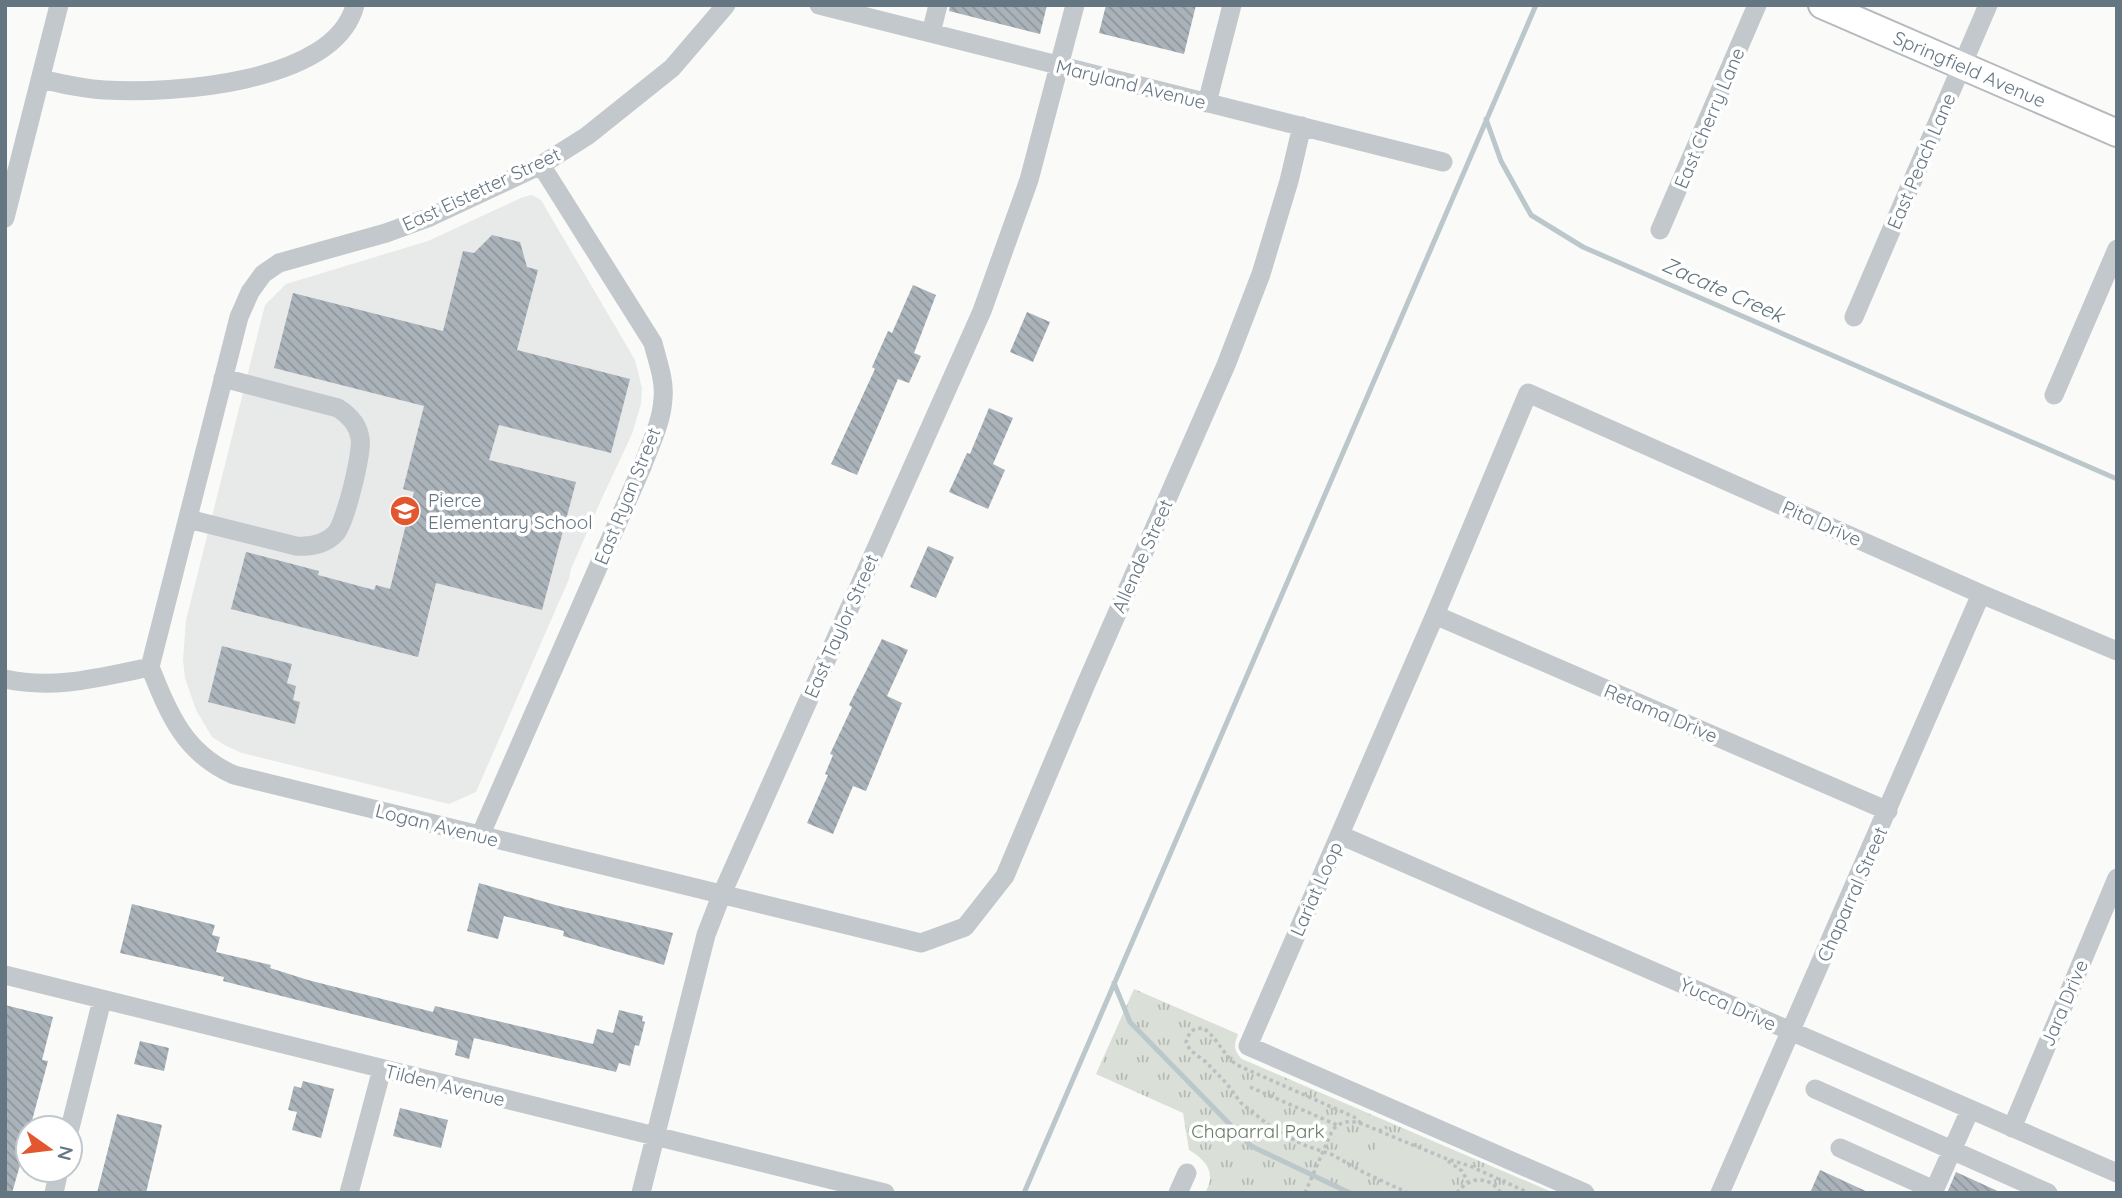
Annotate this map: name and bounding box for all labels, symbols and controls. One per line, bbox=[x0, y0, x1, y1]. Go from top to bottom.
street label: Springfield Avenue bbox=[1890, 25, 2050, 113]
street label: East Cherry Lane bbox=[1669, 44, 1749, 192]
street label: Maryland Avenue bbox=[1053, 54, 1209, 114]
street label: East Peach Lane bbox=[1882, 89, 1960, 233]
street label: East Eistetter Street bbox=[398, 142, 564, 236]
water label: Zacate Creek bbox=[1658, 251, 1790, 328]
street label: East Ryan Street bbox=[589, 424, 665, 568]
place label: Pierce Elementary School bbox=[428, 488, 593, 534]
school or university icon: Pierce Elementary School bbox=[388, 494, 422, 528]
street label: Allende Street bbox=[1106, 495, 1178, 617]
street label: Pita Drive bbox=[1779, 495, 1865, 551]
street label: East Taylor Street bbox=[799, 550, 883, 702]
street label: Retama Drive bbox=[1601, 678, 1721, 748]
street label: Logan Avenue bbox=[373, 798, 501, 852]
street label: Chaparral Street bbox=[1812, 823, 1892, 965]
street label: Lariat Loop bbox=[1285, 838, 1347, 940]
street label: Jara Drive bbox=[2035, 956, 2093, 1050]
street label: Yucca Drive bbox=[1676, 972, 1780, 1036]
street label: Tilden Avenue bbox=[382, 1058, 508, 1112]
north arrow bbox=[14, 1114, 84, 1184]
park label: Chaparral Park bbox=[1191, 1119, 1325, 1143]
text: N bbox=[52, 1143, 79, 1163]

